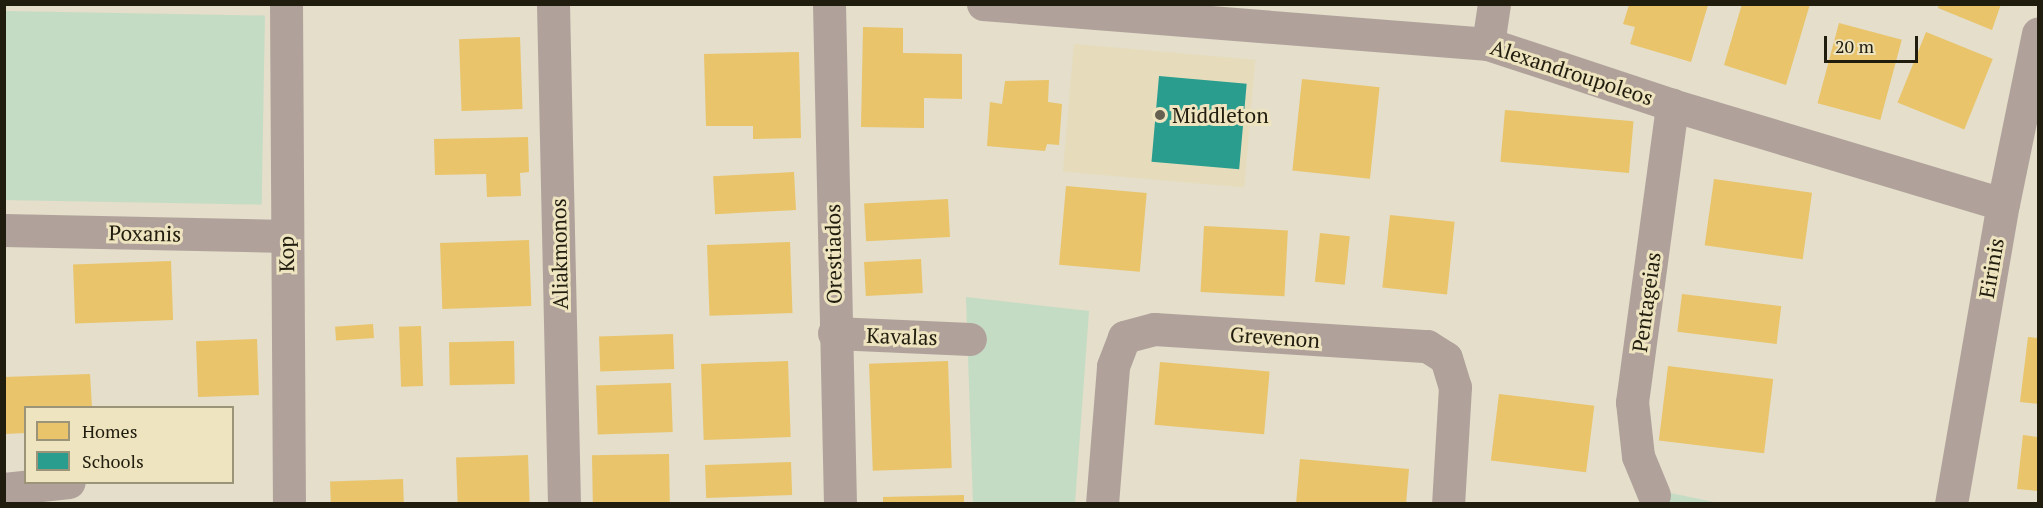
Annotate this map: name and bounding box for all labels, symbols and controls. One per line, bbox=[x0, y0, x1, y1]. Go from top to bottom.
scale bar bbox=[1827, 24, 1922, 62]
street label: Alexandroupoleos bbox=[1488, 34, 1656, 110]
text: 20 m bbox=[1835, 34, 1874, 58]
place label: Middleton bbox=[1172, 102, 1269, 128]
marker: Middleton bbox=[1153, 108, 1167, 122]
street label: Aliakmonos bbox=[545, 198, 573, 310]
street label: Orestiados bbox=[820, 204, 846, 304]
street label: Poxanis bbox=[108, 220, 182, 246]
street label: Kop bbox=[273, 236, 299, 272]
street label: Eirinis bbox=[1973, 236, 2009, 300]
street label: Pentageias bbox=[1626, 250, 1666, 354]
street label: Grevenon bbox=[1229, 321, 1321, 353]
street label: Kavalas bbox=[866, 322, 938, 350]
legend bbox=[24, 406, 234, 484]
text: Homes bbox=[82, 419, 137, 443]
text: Schools bbox=[82, 449, 144, 473]

